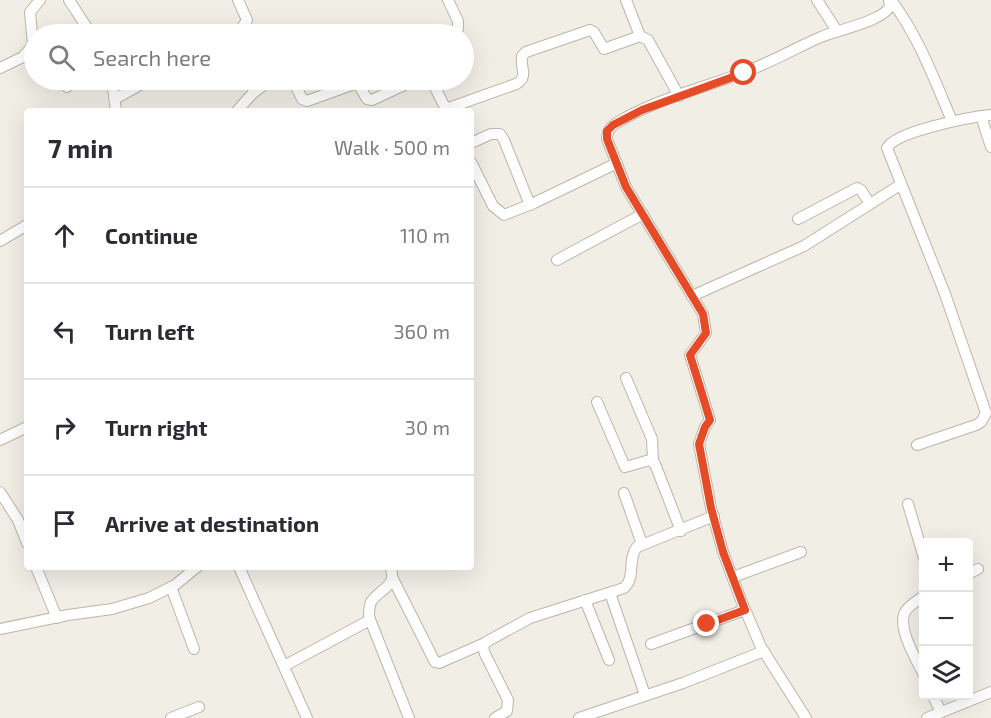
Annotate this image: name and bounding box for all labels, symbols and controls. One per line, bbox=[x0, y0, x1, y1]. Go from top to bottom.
search box bbox=[24, 24, 474, 90]
icon: search bbox=[45, 41, 78, 74]
text: Search here bbox=[93, 44, 211, 70]
route start bbox=[730, 59, 756, 85]
text: 7 min bbox=[48, 132, 113, 163]
text: Walk · 500 m bbox=[334, 135, 450, 159]
icon: ahead bbox=[48, 219, 81, 252]
text: Continue bbox=[105, 222, 198, 248]
text: 110 m bbox=[400, 223, 450, 247]
icon: left bbox=[48, 315, 81, 348]
text: Turn left bbox=[105, 318, 194, 344]
text: 360 m bbox=[393, 319, 450, 343]
icon: right bbox=[48, 411, 81, 444]
text: Turn right bbox=[105, 414, 207, 440]
text: 30 m bbox=[405, 415, 450, 439]
icon: arrive bbox=[48, 507, 81, 540]
text: Arrive at destination bbox=[105, 510, 319, 536]
map controls bbox=[919, 538, 973, 700]
button: + bbox=[919, 538, 973, 592]
button: − bbox=[919, 592, 973, 646]
route end bbox=[693, 610, 719, 636]
button: layers bbox=[919, 646, 973, 700]

